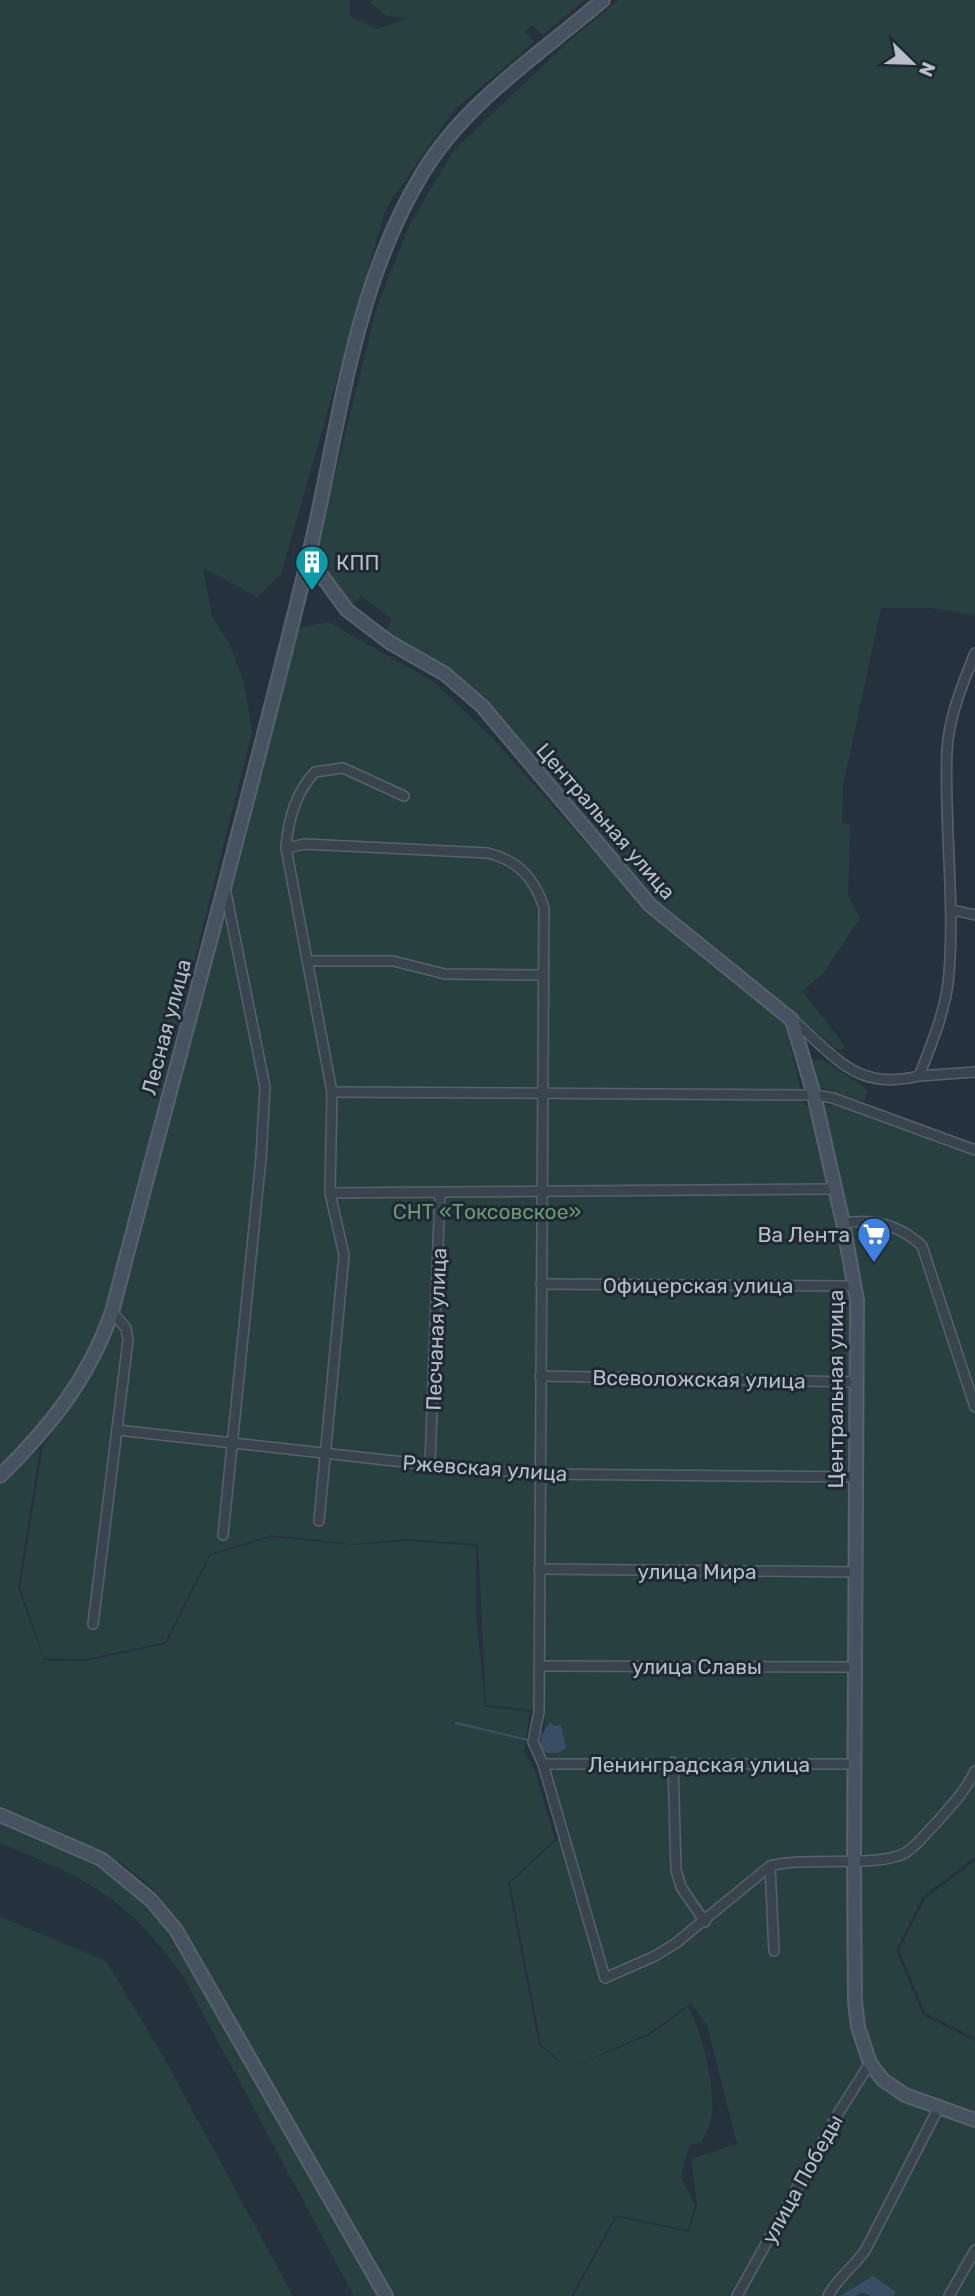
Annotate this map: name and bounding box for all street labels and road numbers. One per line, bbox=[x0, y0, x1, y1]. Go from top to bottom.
street label: Центральная улица bbox=[531, 738, 681, 904]
street label: Лесная улица bbox=[136, 956, 196, 1098]
street label: Песчаная улица bbox=[421, 1247, 451, 1411]
street label: Офицерская улица bbox=[603, 1273, 793, 1298]
street label: Центральная улица bbox=[823, 1290, 848, 1488]
street label: Всеволожская улица bbox=[592, 1365, 806, 1393]
street label: Ржевская улица bbox=[402, 1450, 568, 1486]
street label: улица Мира bbox=[637, 1559, 757, 1584]
street label: улица Славы bbox=[632, 1654, 762, 1679]
street label: Ленинградская улица bbox=[588, 1752, 810, 1777]
street label: улица Победы bbox=[756, 2110, 848, 2248]

